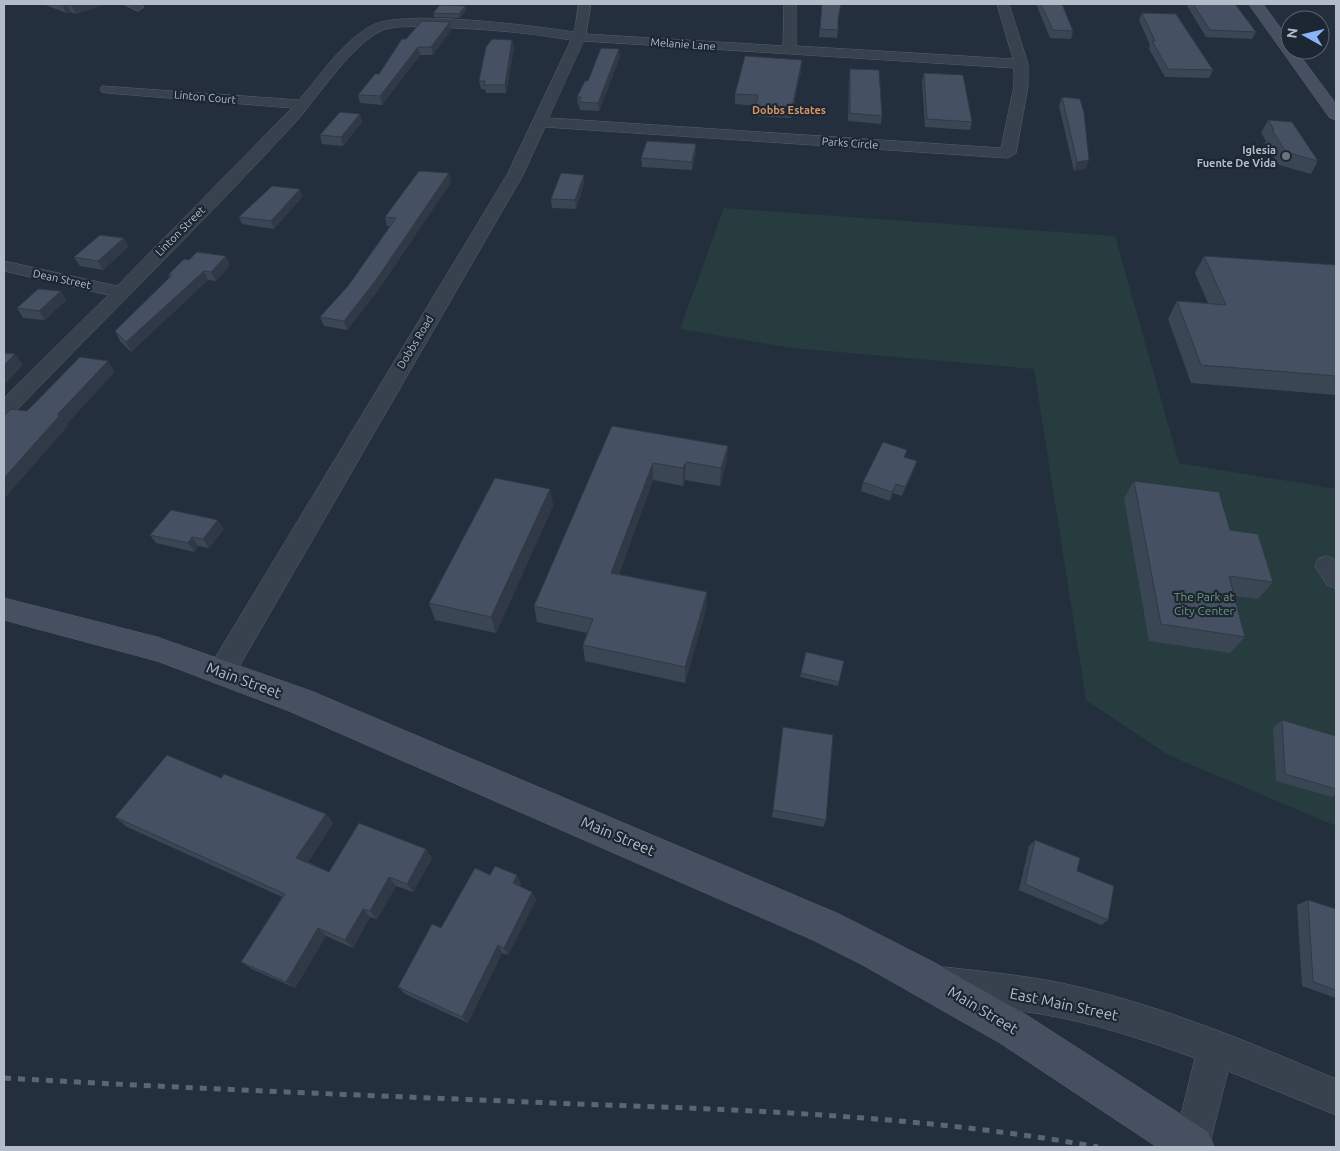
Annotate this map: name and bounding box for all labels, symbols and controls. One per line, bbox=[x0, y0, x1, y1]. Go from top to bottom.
north arrow bbox=[1280, 10, 1330, 60]
text: N bbox=[1283, 27, 1301, 39]
street label: Melanie Lane bbox=[650, 36, 716, 52]
street label: Linton Court bbox=[174, 88, 237, 106]
district label: Dobbs Estates bbox=[752, 104, 826, 116]
street label: Parks Circle bbox=[821, 135, 879, 151]
place label: Iglesia Fuente De Vida bbox=[1197, 144, 1276, 169]
marker: Iglesia Fuente De Vida bbox=[1280, 150, 1292, 162]
street label: Linton Street bbox=[153, 203, 208, 258]
street label: Dean Street bbox=[32, 267, 93, 291]
street label: Dobbs Road bbox=[394, 313, 436, 371]
park label: The Park at City Center bbox=[1174, 590, 1235, 617]
street label: Main Street bbox=[204, 659, 284, 701]
street label: Main Street bbox=[579, 813, 657, 859]
street label: Main Street bbox=[945, 983, 1021, 1037]
street label: East Main Street bbox=[1008, 984, 1120, 1024]

